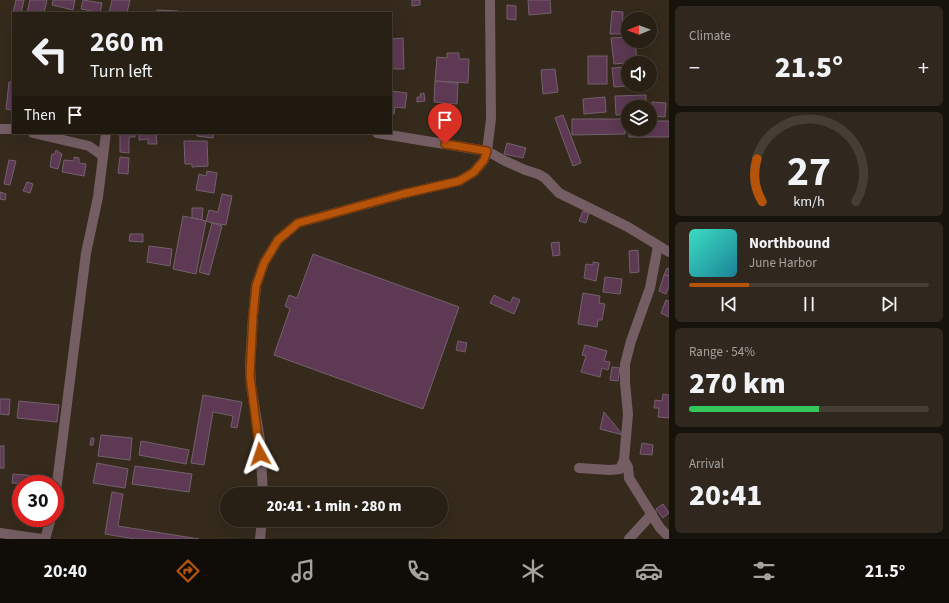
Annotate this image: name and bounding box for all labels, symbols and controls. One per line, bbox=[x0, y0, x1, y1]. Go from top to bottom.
north arrow bbox=[621, 12, 657, 48]
map controls bbox=[621, 12, 657, 136]
text: 260 m bbox=[90, 22, 164, 62]
text: Climate bbox=[689, 27, 731, 45]
icon: left bbox=[24, 28, 76, 80]
text: 21.5° bbox=[775, 46, 843, 89]
text: − bbox=[689, 52, 700, 84]
text: + bbox=[918, 52, 929, 84]
button: sound bbox=[621, 56, 657, 92]
text: Turn left bbox=[90, 59, 152, 84]
button: layers bbox=[621, 100, 657, 136]
pin bbox=[428, 103, 462, 144]
icon: arrive bbox=[64, 104, 86, 126]
text: Then bbox=[24, 105, 56, 126]
icon: arrive bbox=[434, 109, 456, 131]
text: 27 bbox=[787, 142, 831, 202]
text: km/h bbox=[793, 190, 825, 211]
text: Northbound bbox=[749, 233, 830, 254]
text: June Harbor bbox=[749, 254, 817, 272]
icon: previous bbox=[718, 293, 740, 315]
icon: pause bbox=[798, 293, 820, 315]
icon: next bbox=[878, 293, 900, 315]
text: Range · 54% bbox=[689, 343, 755, 361]
text: 270 km bbox=[689, 362, 786, 405]
position arrow bbox=[239, 433, 281, 475]
text: Arrival bbox=[689, 455, 724, 473]
text: 20:41 bbox=[689, 474, 762, 517]
speed limit sign: 30 bbox=[12, 475, 64, 527]
text: 20:41 · 1 min · 280 m bbox=[267, 496, 401, 517]
icon: directions bbox=[174, 557, 202, 585]
icon: music bbox=[289, 557, 317, 585]
icon: phone bbox=[404, 557, 432, 585]
icon: climate bbox=[519, 557, 547, 585]
icon: car bbox=[635, 557, 663, 585]
icon: filters bbox=[750, 557, 778, 585]
text: 20:40 bbox=[44, 559, 87, 584]
text: 21.5° bbox=[865, 559, 905, 584]

